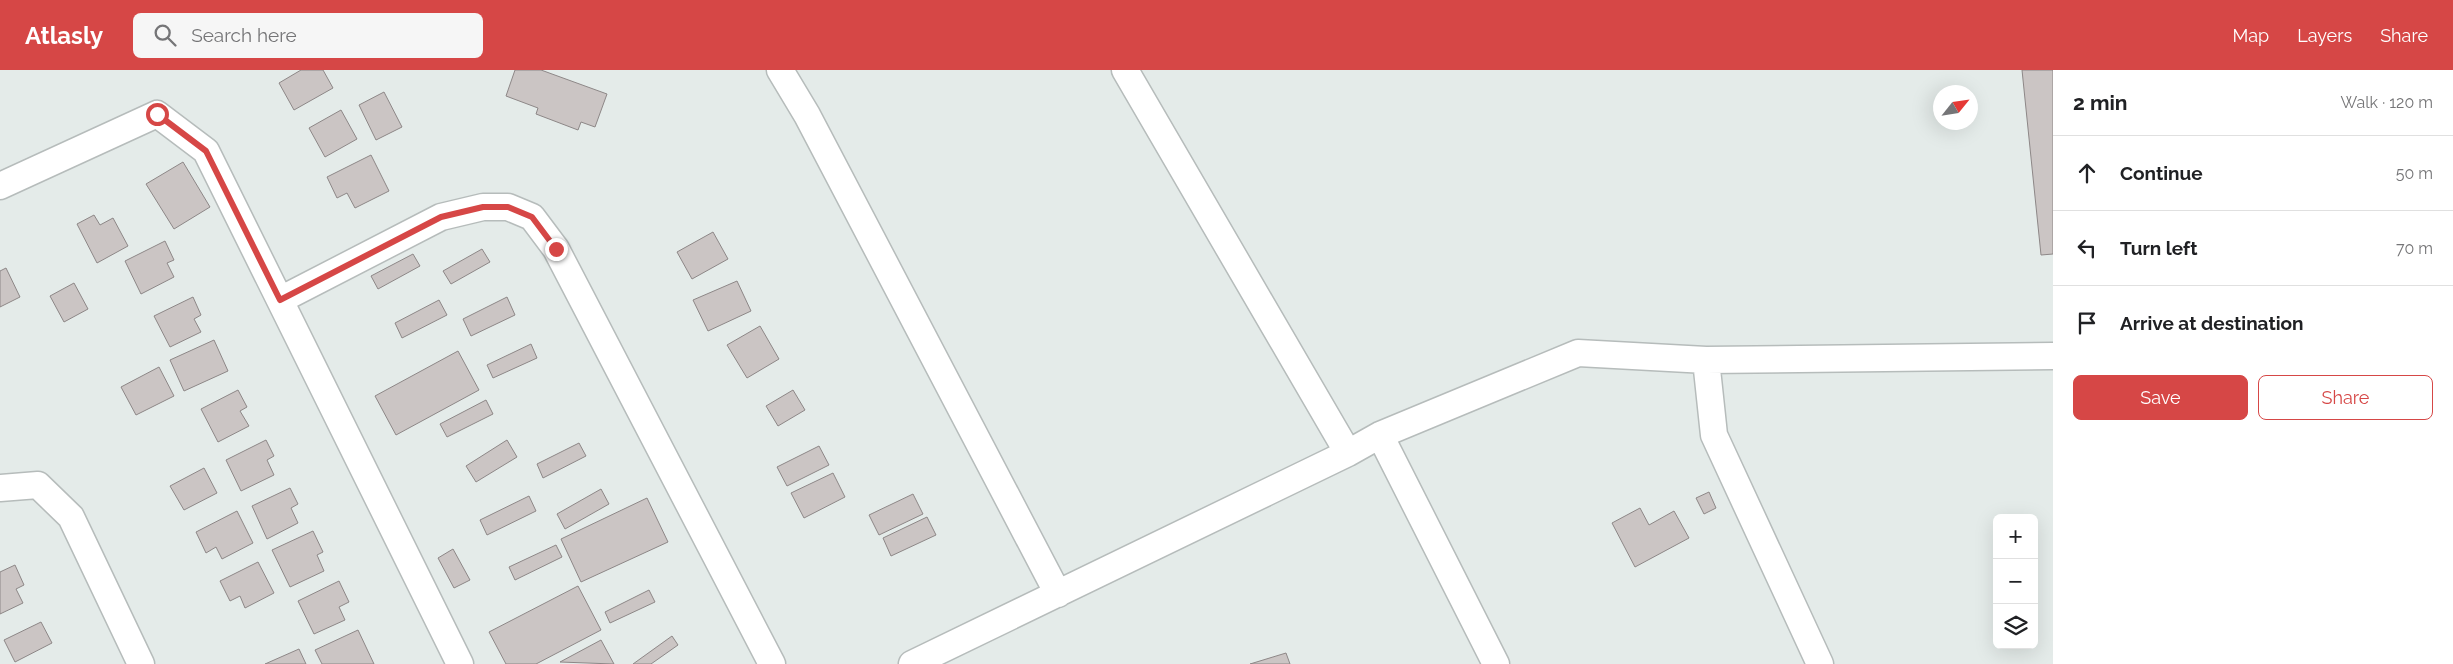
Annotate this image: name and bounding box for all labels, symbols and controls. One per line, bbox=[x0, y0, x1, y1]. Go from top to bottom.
search box bbox=[133, 13, 483, 58]
text: Atlasly bbox=[25, 21, 103, 50]
icon: search bbox=[151, 21, 179, 49]
text: Search here bbox=[191, 24, 297, 46]
text: Map bbox=[2233, 25, 2269, 46]
text: Layers bbox=[2297, 25, 2352, 46]
text: Share bbox=[2380, 25, 2428, 46]
north arrow bbox=[1933, 85, 1978, 130]
text: 2 min bbox=[2073, 90, 2127, 115]
text: Walk · 120 m bbox=[2341, 93, 2433, 112]
route start bbox=[146, 103, 169, 126]
icon: ahead bbox=[2073, 159, 2101, 187]
text: Continue bbox=[2120, 162, 2203, 184]
text: 50 m bbox=[2396, 164, 2433, 183]
icon: left bbox=[2073, 234, 2101, 262]
text: Turn left bbox=[2120, 237, 2197, 259]
route end bbox=[545, 238, 568, 261]
text: 70 m bbox=[2396, 239, 2433, 258]
icon: arrive bbox=[2073, 309, 2101, 337]
text: Arrive at destination bbox=[2120, 312, 2304, 334]
button: Save bbox=[2073, 375, 2248, 420]
button: Share bbox=[2258, 375, 2433, 420]
map controls bbox=[1993, 514, 2038, 649]
button: + bbox=[1993, 514, 2038, 559]
button: − bbox=[1993, 559, 2038, 604]
button: layers bbox=[1993, 604, 2038, 649]

